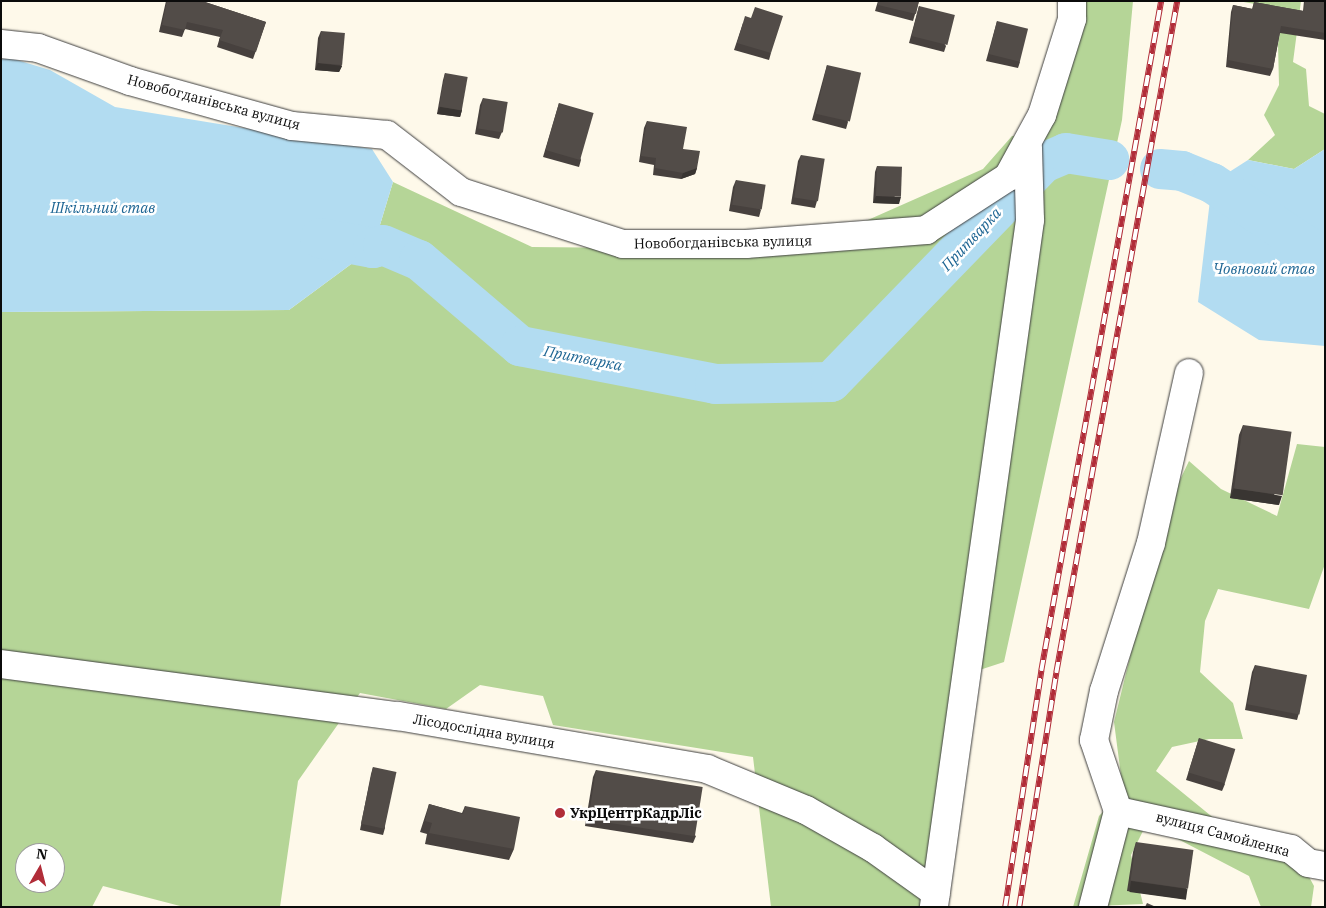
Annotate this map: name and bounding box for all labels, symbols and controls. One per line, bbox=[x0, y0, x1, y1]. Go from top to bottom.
street label: Новобогданівська вулиця bbox=[126, 71, 302, 133]
water label: Шкільний став bbox=[51, 199, 155, 217]
water label: Притварка bbox=[937, 204, 1005, 274]
street label: Новобогданівська вулиця bbox=[634, 232, 812, 252]
water label: Човновий став bbox=[1213, 260, 1315, 278]
water label: Притварка bbox=[542, 342, 624, 374]
street label: Лісодослідна вулиця bbox=[412, 710, 556, 752]
place label: УкрЦентрКадрЛіс bbox=[570, 805, 702, 821]
marker: УкрЦентрКадрЛіс bbox=[554, 807, 566, 819]
street label: вулиця Самойленка bbox=[1154, 808, 1292, 860]
north arrow bbox=[15, 843, 65, 893]
text: N bbox=[35, 844, 49, 864]

